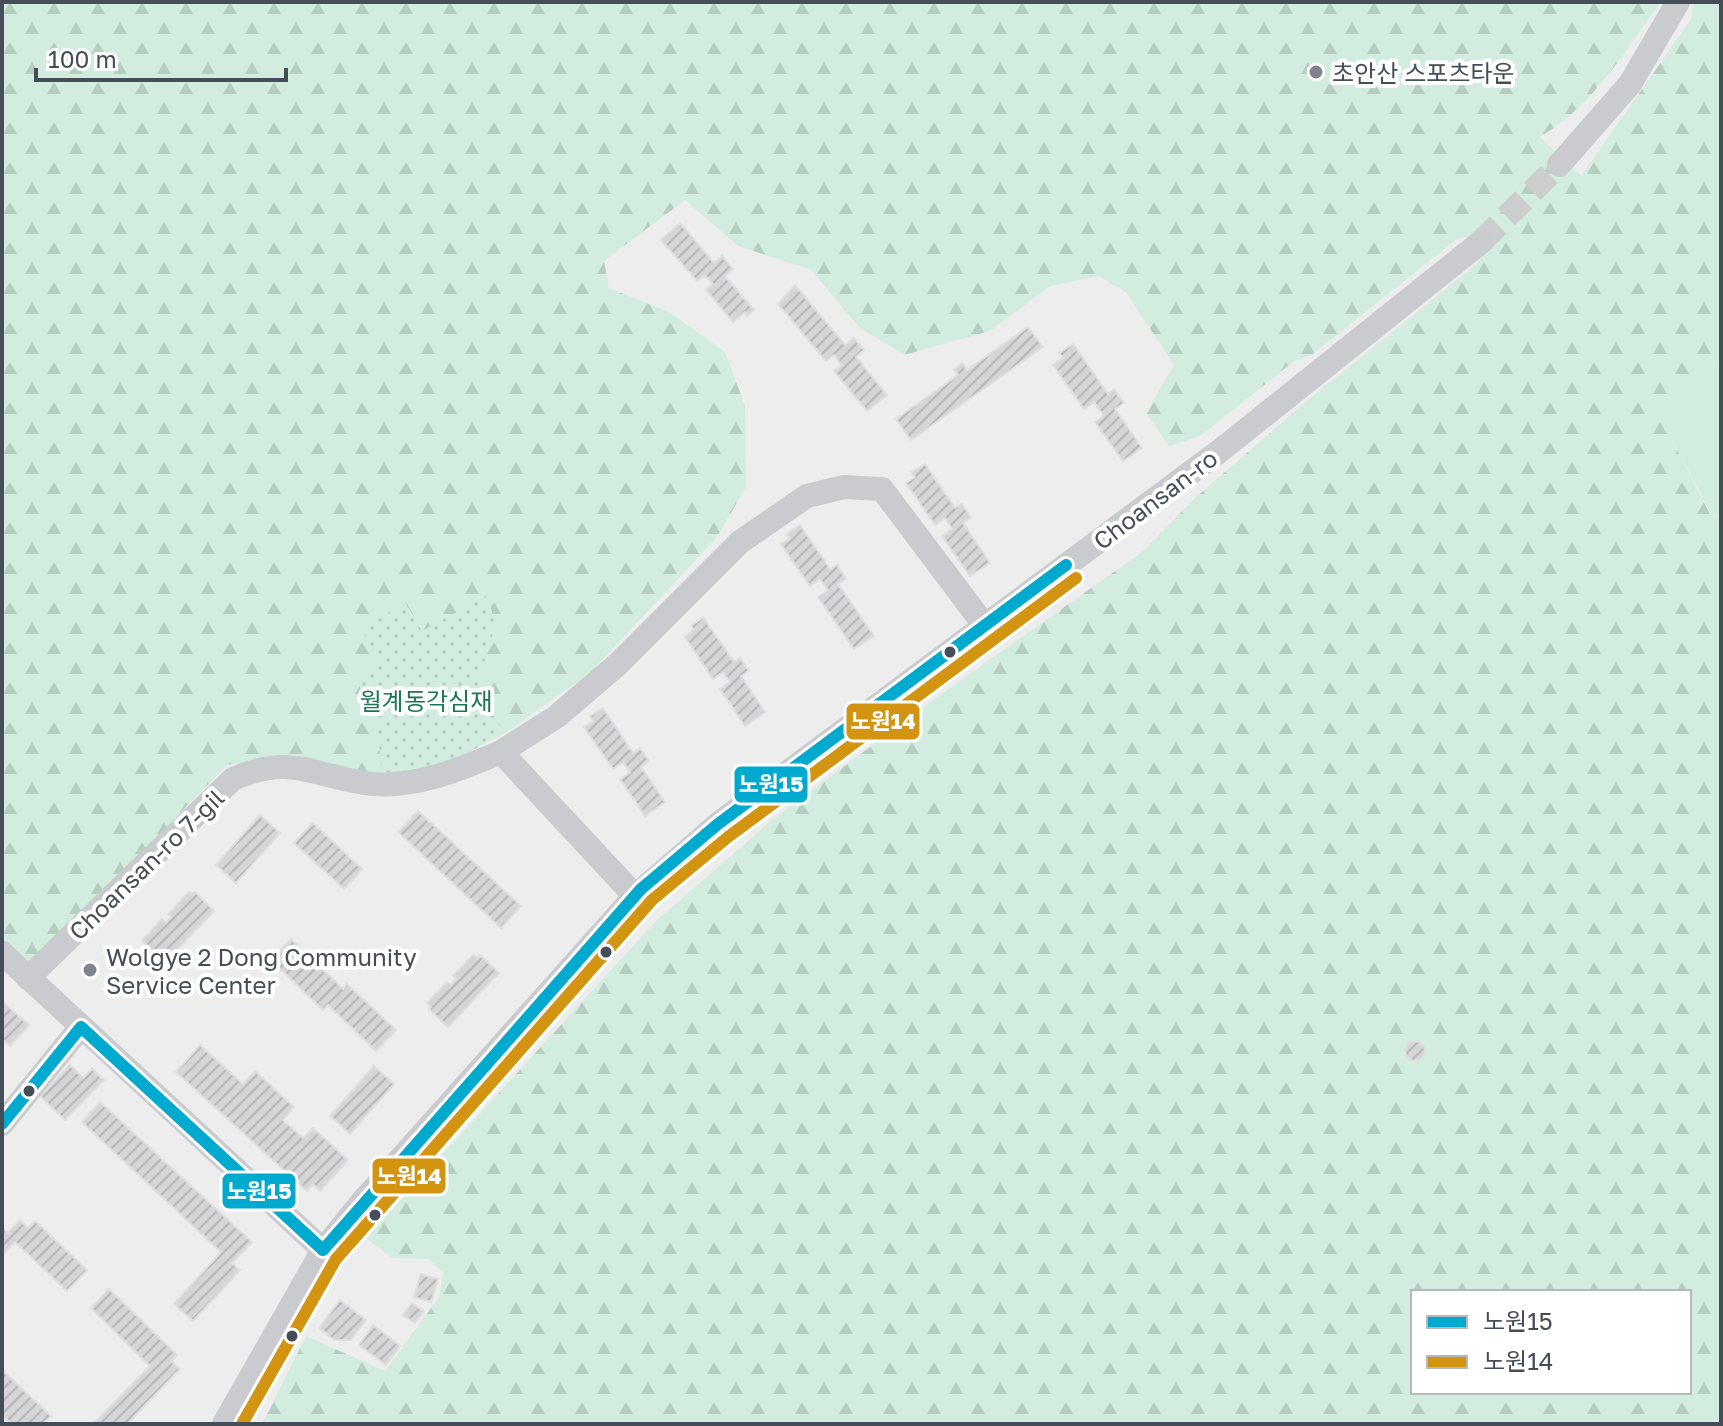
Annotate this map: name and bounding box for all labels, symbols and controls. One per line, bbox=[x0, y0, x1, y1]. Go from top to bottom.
scale bar bbox=[36, 32, 286, 82]
text: 100 m bbox=[48, 44, 117, 73]
place label: 초안산 스포츠타운 bbox=[1332, 58, 1515, 87]
marker: 초안산 스포츠타운 bbox=[1307, 63, 1325, 81]
street label: Choansan-ro bbox=[1087, 443, 1223, 555]
unlabelled marker bbox=[942, 644, 958, 660]
park label: 월계동각심재 bbox=[360, 686, 492, 715]
line badge: 노원14 bbox=[845, 702, 921, 741]
text: 노원14 bbox=[850, 707, 916, 734]
line badge: 노원15 bbox=[733, 765, 809, 804]
text: 노원15 bbox=[738, 770, 804, 797]
street label: Choansan-ro 7-gil bbox=[62, 783, 230, 945]
place label: Wolgye 2 Dong Community Service Center bbox=[106, 942, 417, 999]
unlabelled marker bbox=[598, 944, 614, 960]
marker: Wolgye 2 Dong Community Service Center bbox=[81, 961, 99, 979]
unlabelled marker bbox=[21, 1083, 37, 1099]
line badge: 노원14 bbox=[371, 1157, 447, 1195]
text: 노원14 bbox=[376, 1162, 442, 1189]
line badge: 노원15 bbox=[221, 1172, 297, 1210]
text: 노원15 bbox=[226, 1177, 292, 1204]
unlabelled marker bbox=[367, 1207, 383, 1223]
legend bbox=[1411, 1290, 1691, 1394]
text: 노원15 bbox=[1483, 1306, 1553, 1335]
unlabelled marker bbox=[284, 1328, 300, 1344]
text: 노원14 bbox=[1483, 1346, 1553, 1375]

